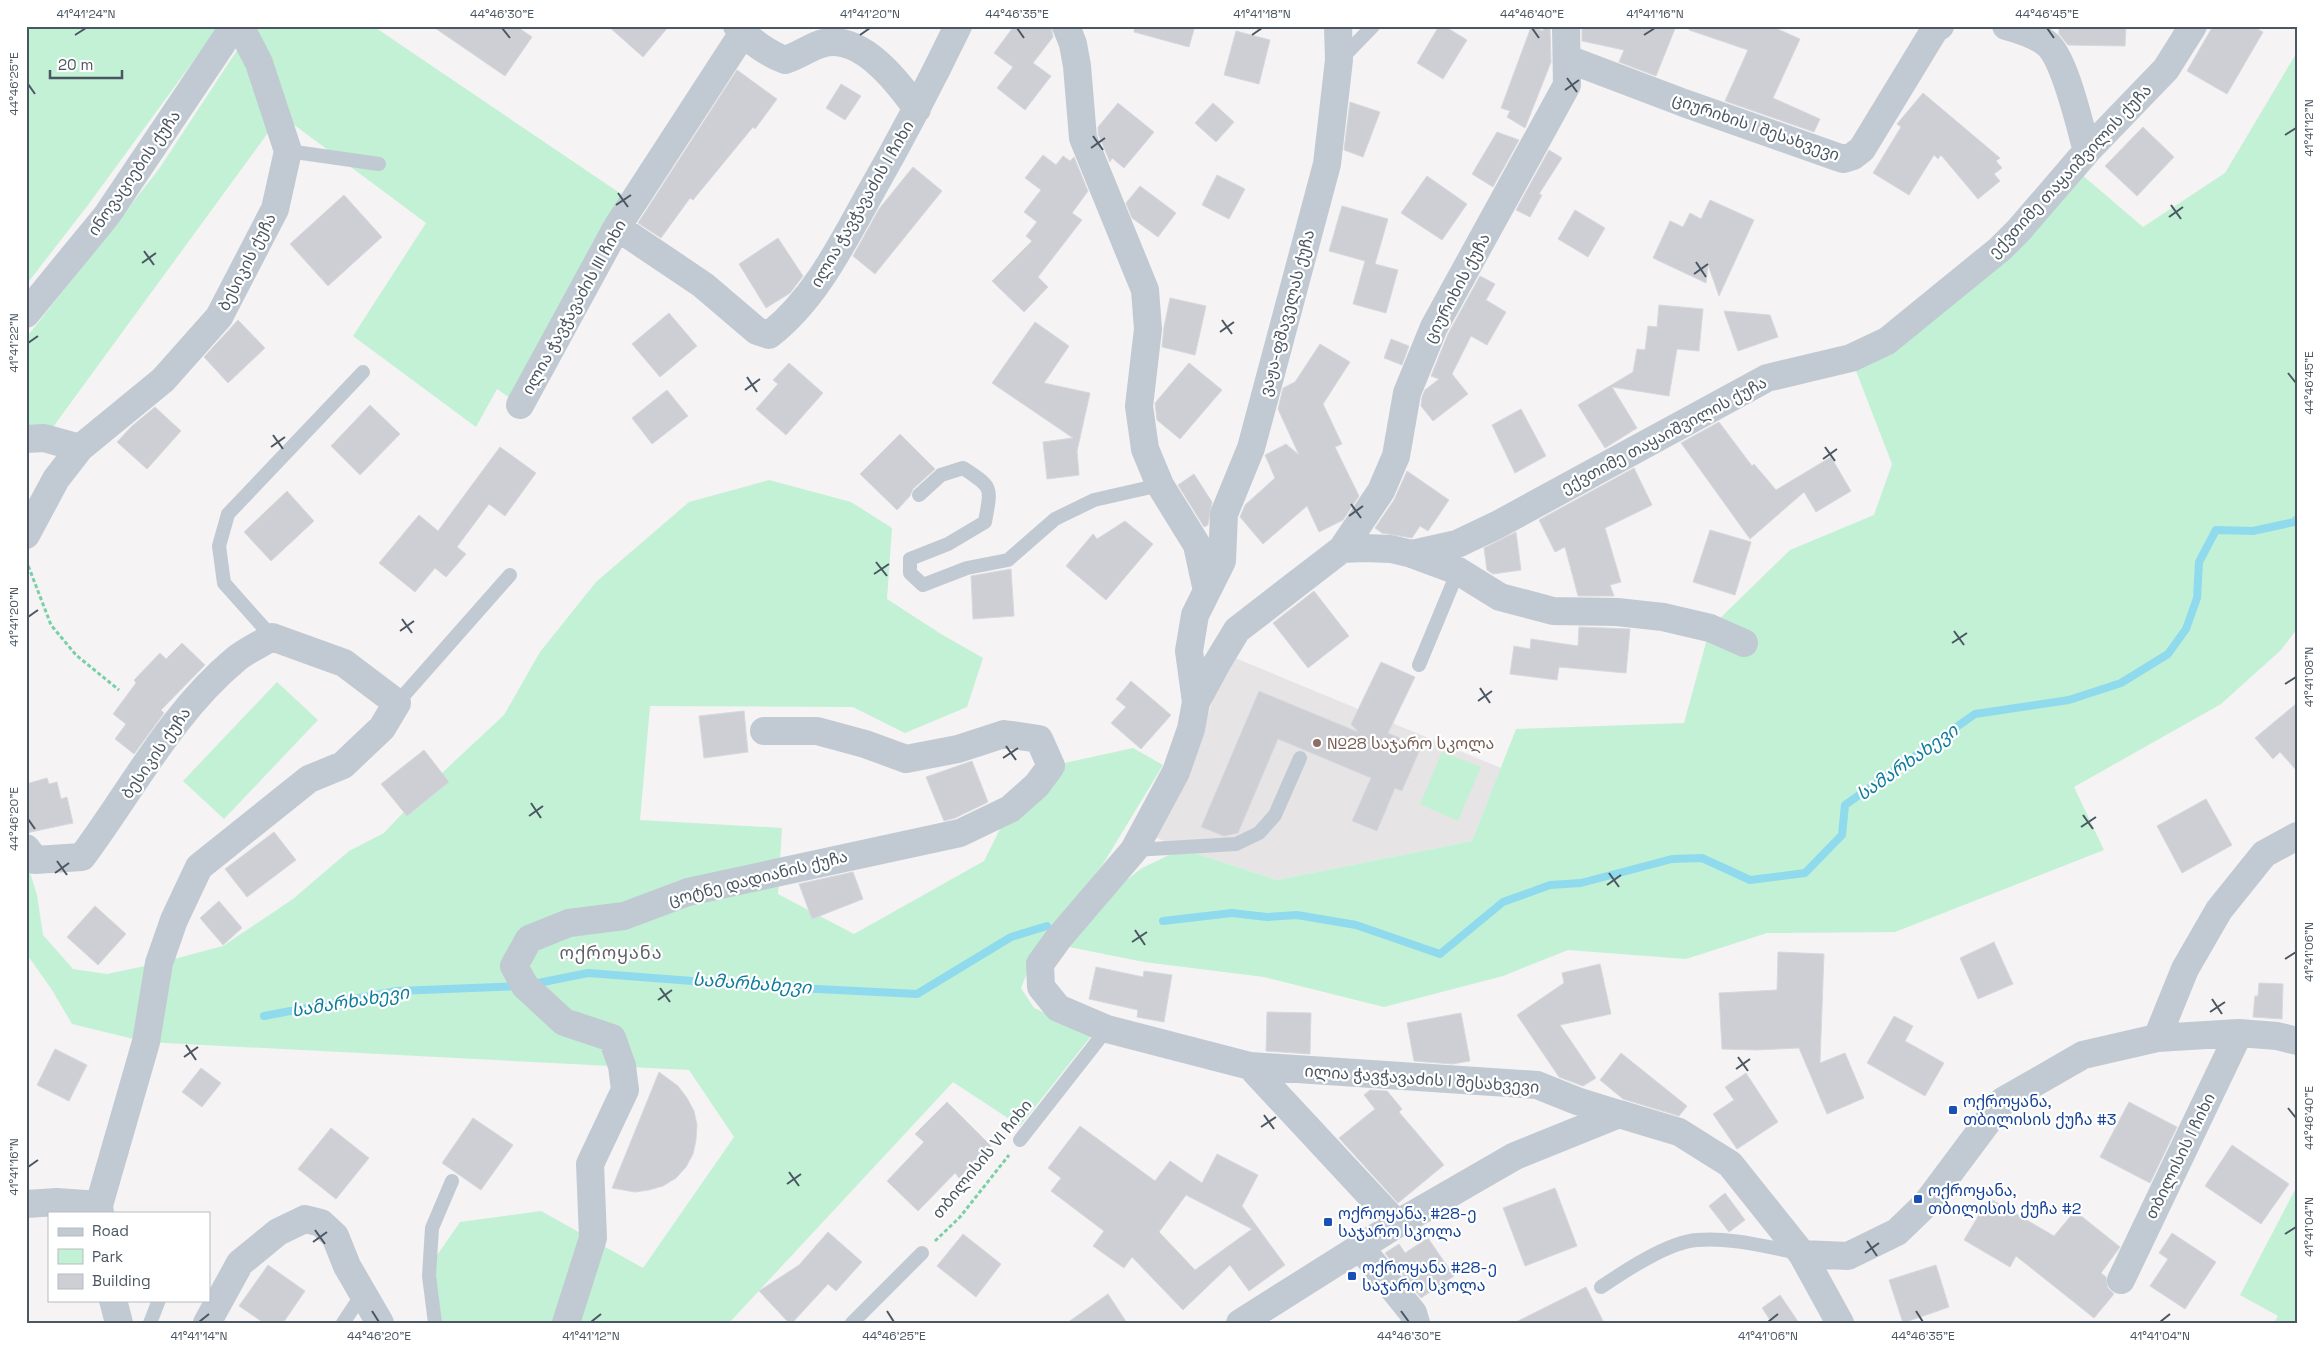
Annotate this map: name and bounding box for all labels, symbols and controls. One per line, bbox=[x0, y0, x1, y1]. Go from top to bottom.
text: 41°41'24"N bbox=[56, 6, 116, 22]
text: 44°46'30"E bbox=[470, 6, 534, 22]
text: 41°41'20"N bbox=[840, 6, 900, 22]
text: 44°46'35"E bbox=[985, 6, 1049, 22]
text: 41°41'18"N bbox=[1233, 6, 1291, 22]
text: 44°46'40"E bbox=[1500, 6, 1564, 22]
text: 41°41'16"N bbox=[1626, 6, 1684, 22]
text: 44°46'45"E bbox=[2015, 6, 2079, 22]
scale bar bbox=[50, 48, 122, 80]
text: 44°46'25"E bbox=[6, 52, 22, 116]
text: 20 m bbox=[58, 55, 93, 74]
street label: ექვთიმე თაყაიშვილის ქუჩა bbox=[1984, 80, 2156, 262]
street label: ციურიხის I შესახვევი bbox=[1670, 88, 1842, 166]
text: 41°41'12"N bbox=[2301, 99, 2317, 157]
street label: ინოვაციების ქუჩა bbox=[83, 106, 185, 240]
street label: ილია ჭავჭავაძის I ჩიხი bbox=[806, 117, 918, 291]
street label: ბესიკის ქუჩა bbox=[213, 210, 281, 314]
street label: ილია ჭავჭავაძის III ჩიხი bbox=[517, 216, 631, 398]
street label: ვაჟა-ფშაველას ქუჩა bbox=[1255, 227, 1319, 399]
street label: ციურიხის ქუჩა bbox=[1419, 230, 1495, 346]
text: 41°41'22"N bbox=[6, 313, 22, 373]
text: 44°46'45"E bbox=[2301, 351, 2317, 415]
street label: ექვთიმე თაყაიშვილის ქუჩა bbox=[1558, 372, 1770, 498]
text: 41°41'20"N bbox=[6, 587, 22, 647]
text: 41°41'08"N bbox=[2301, 647, 2317, 707]
street label: ბესიკის ქუჩა bbox=[117, 703, 195, 803]
water label: სამარხახევი bbox=[1852, 718, 1963, 805]
place label: №28 საჯარო სკოლა bbox=[1327, 733, 1494, 754]
marker: №28 საჯარო სკოლა bbox=[1311, 737, 1323, 749]
text: 44°46'20"E bbox=[6, 787, 22, 851]
street label: ცოტნე დადიანის ქუჩა bbox=[666, 846, 850, 910]
text: 41°41'06"N bbox=[2301, 922, 2317, 982]
district label: ოქროყანა bbox=[559, 941, 663, 964]
water label: სამარხახევი bbox=[692, 967, 813, 999]
water label: სამარხახევი bbox=[290, 980, 411, 1022]
street label: ილია ჭავჭავაძის I შესახვევი bbox=[1304, 1060, 1540, 1098]
text: 44°46'40"E bbox=[2301, 1086, 2317, 1150]
street label: თბილისის I ჩიხი bbox=[2140, 1089, 2220, 1223]
place label: ოქროყანა, თბილისის ქუჩა #3 bbox=[1963, 1091, 2116, 1130]
street label: თბილისის VI ჩიხი bbox=[927, 1095, 1037, 1223]
marker: ოქროყანა, თბილისის ქუჩა #3 bbox=[1947, 1104, 1959, 1116]
text: 41°41'16"N bbox=[6, 1138, 22, 1196]
place label: ოქროყანა, თბილისის ქუჩა #2 bbox=[1928, 1180, 2081, 1219]
marker: ოქროყანა, თბილისის ქუჩა #2 bbox=[1912, 1193, 1924, 1205]
text: 41°41'04"N bbox=[2301, 1197, 2317, 1257]
place label: ოქროყანა, #28-ე საჯარო სკოლა bbox=[1338, 1203, 1477, 1242]
legend bbox=[48, 1212, 210, 1302]
marker: ოქროყანა, #28-ე საჯარო სკოლა bbox=[1322, 1216, 1334, 1228]
text: Road bbox=[92, 1221, 129, 1240]
text: Park bbox=[92, 1247, 123, 1266]
place label: ოქროყანა #28-ე საჯარო სკოლა bbox=[1362, 1257, 1497, 1296]
marker: ოქროყანა #28-ე საჯარო სკოლა bbox=[1346, 1270, 1358, 1282]
text: Building bbox=[92, 1271, 151, 1290]
text: 41°41'14"N bbox=[170, 1328, 228, 1344]
text: 44°46'20"E bbox=[347, 1328, 411, 1344]
text: 41°41'12"N bbox=[562, 1328, 620, 1344]
text: 44°46'25"E bbox=[862, 1328, 926, 1344]
text: 44°46'30"E bbox=[1377, 1328, 1441, 1344]
text: 41°41'06"N bbox=[1738, 1328, 1798, 1344]
text: 44°46'35"E bbox=[1891, 1328, 1955, 1344]
text: 41°41'04"N bbox=[2130, 1328, 2190, 1344]

